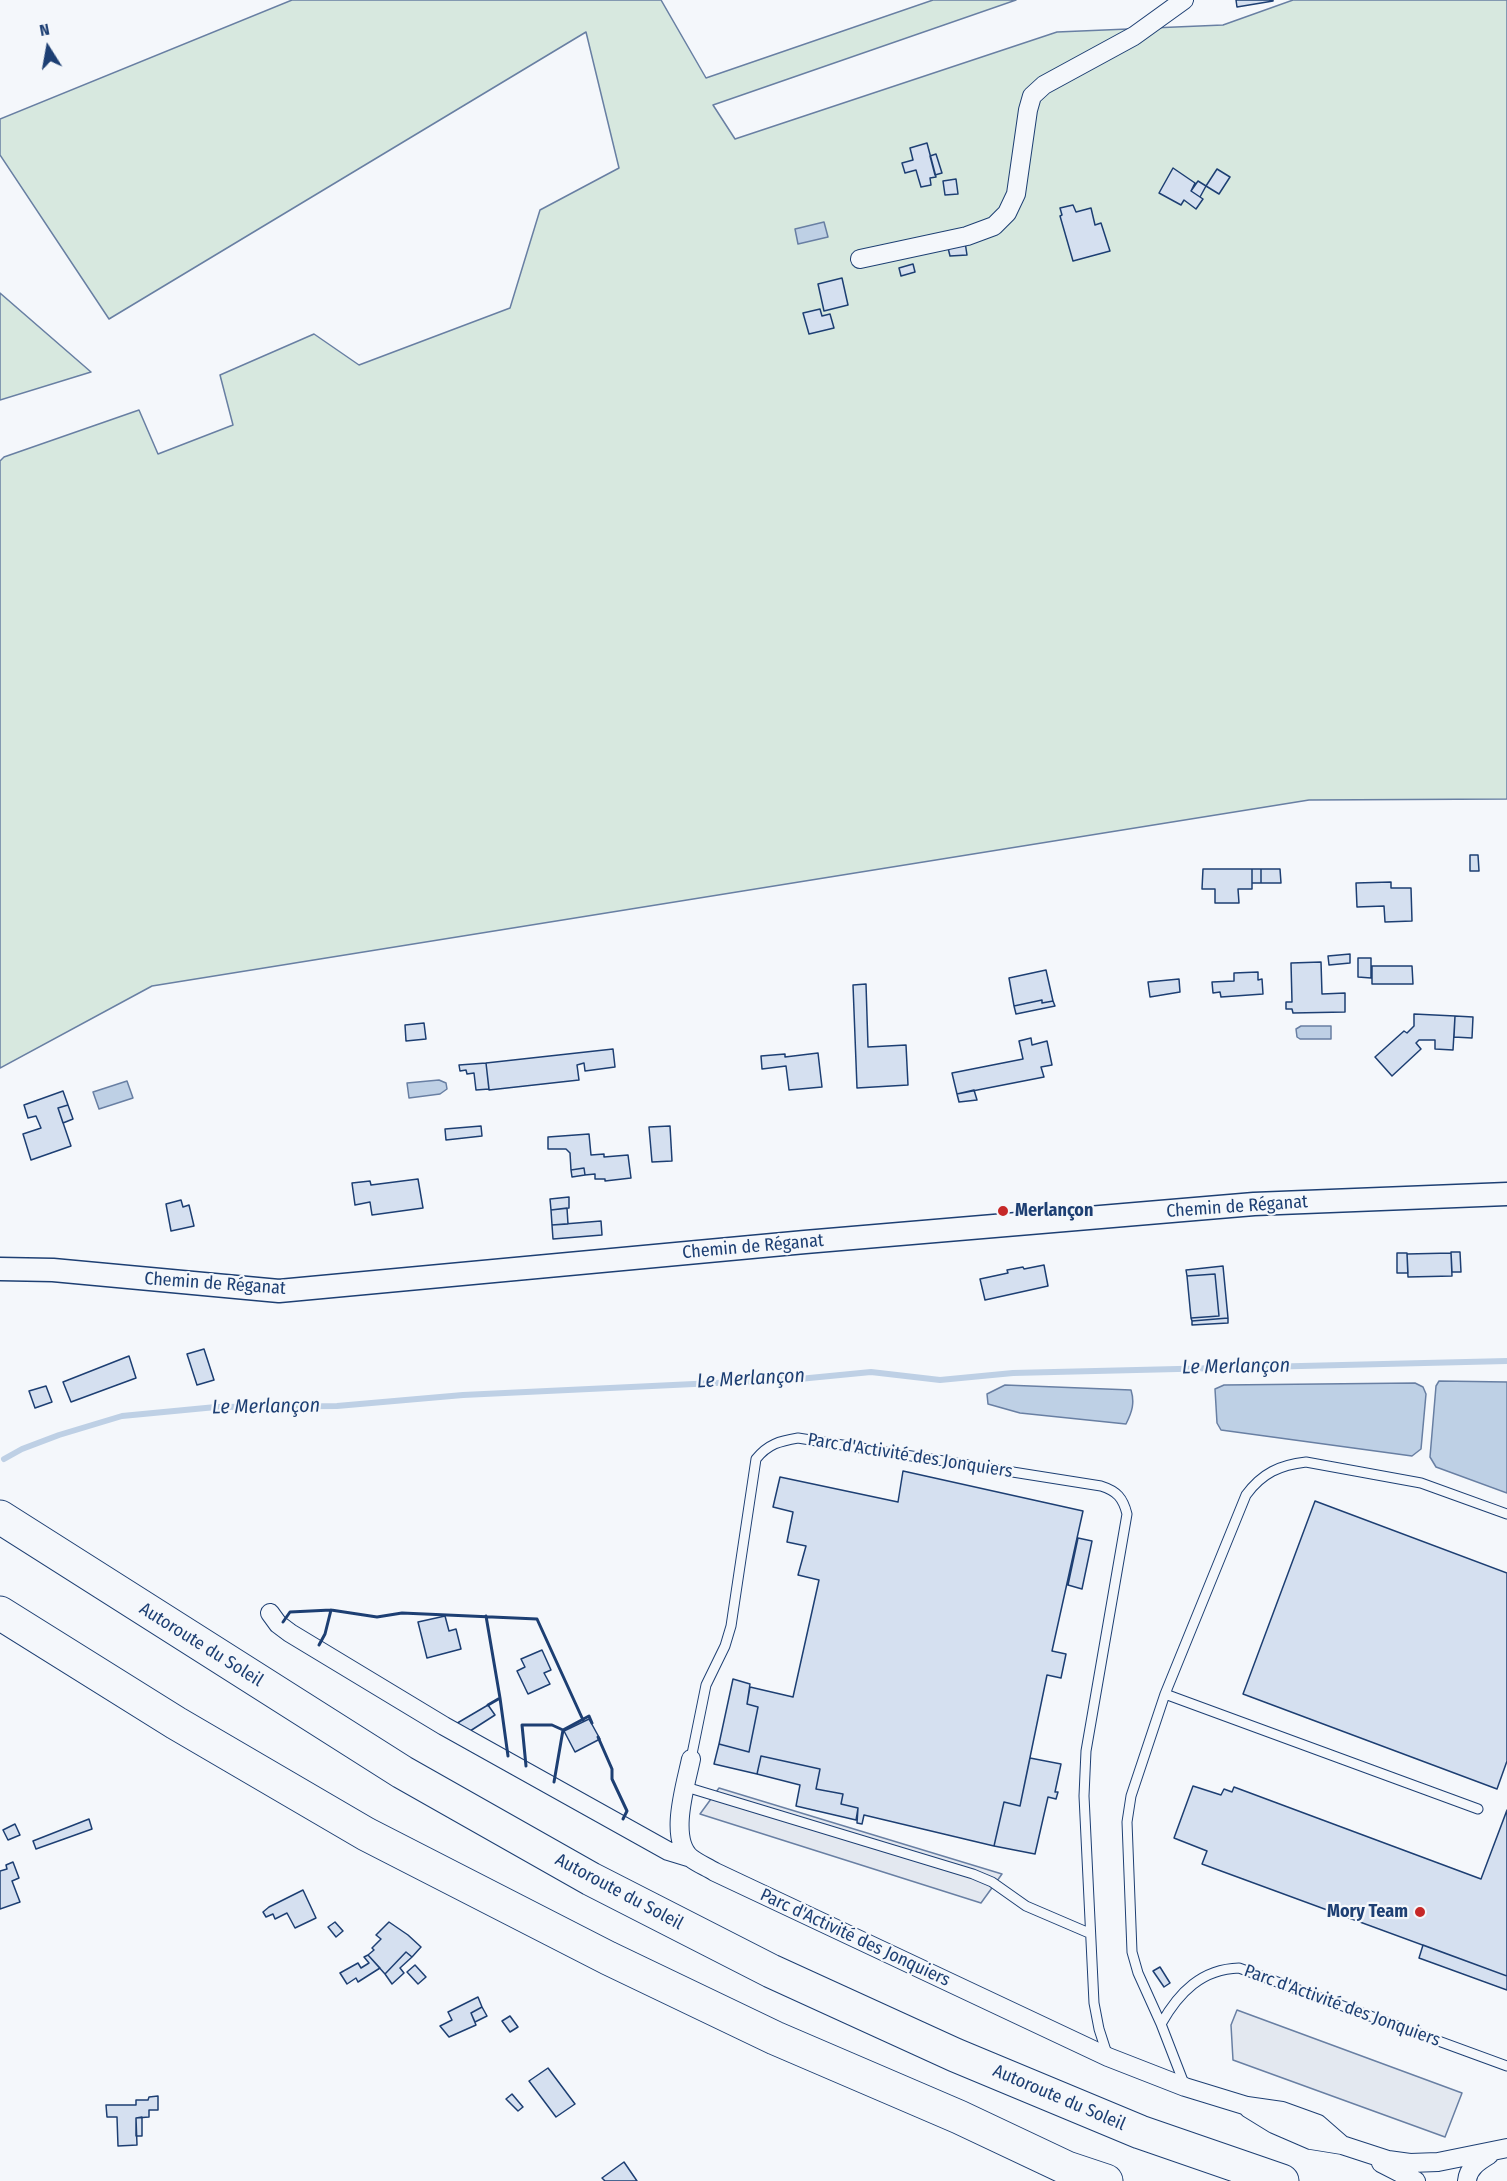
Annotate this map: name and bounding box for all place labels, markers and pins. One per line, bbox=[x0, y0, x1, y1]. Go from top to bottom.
place label: Merlançon bbox=[1015, 1200, 1093, 1222]
marker: Merlançon bbox=[996, 1204, 1010, 1218]
place label: Mory Team bbox=[1327, 1901, 1408, 1923]
marker: Mory Team bbox=[1413, 1905, 1427, 1919]

